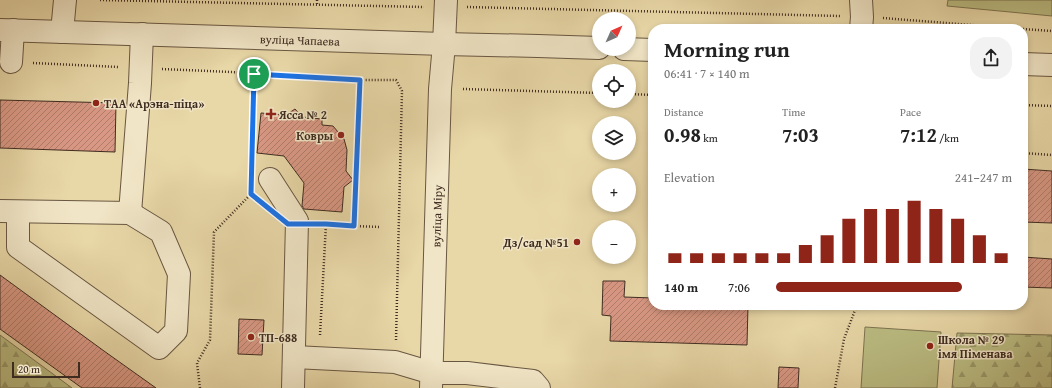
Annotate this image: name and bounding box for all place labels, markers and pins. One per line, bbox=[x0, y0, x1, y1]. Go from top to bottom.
pin bbox=[237, 57, 271, 91]
place label: ТАА «Арэна-піца» bbox=[104, 95, 205, 112]
marker: ТАА «Арэна-піца» bbox=[91, 98, 101, 108]
place label: Ясса № 2 bbox=[278, 106, 327, 123]
marker: Ясса № 2 bbox=[266, 109, 276, 119]
place label: Ковры bbox=[296, 127, 334, 144]
marker: Ковры bbox=[336, 130, 346, 140]
place label: Дз/сад №51 bbox=[502, 234, 569, 251]
marker: Дз/сад №51 bbox=[572, 237, 582, 247]
place label: ТП-688 bbox=[259, 329, 297, 346]
place label: Школа № 29 імя Піменава bbox=[938, 331, 1013, 362]
marker: ТП-688 bbox=[246, 332, 256, 342]
marker: Школа № 29 імя Піменава bbox=[925, 341, 935, 351]

